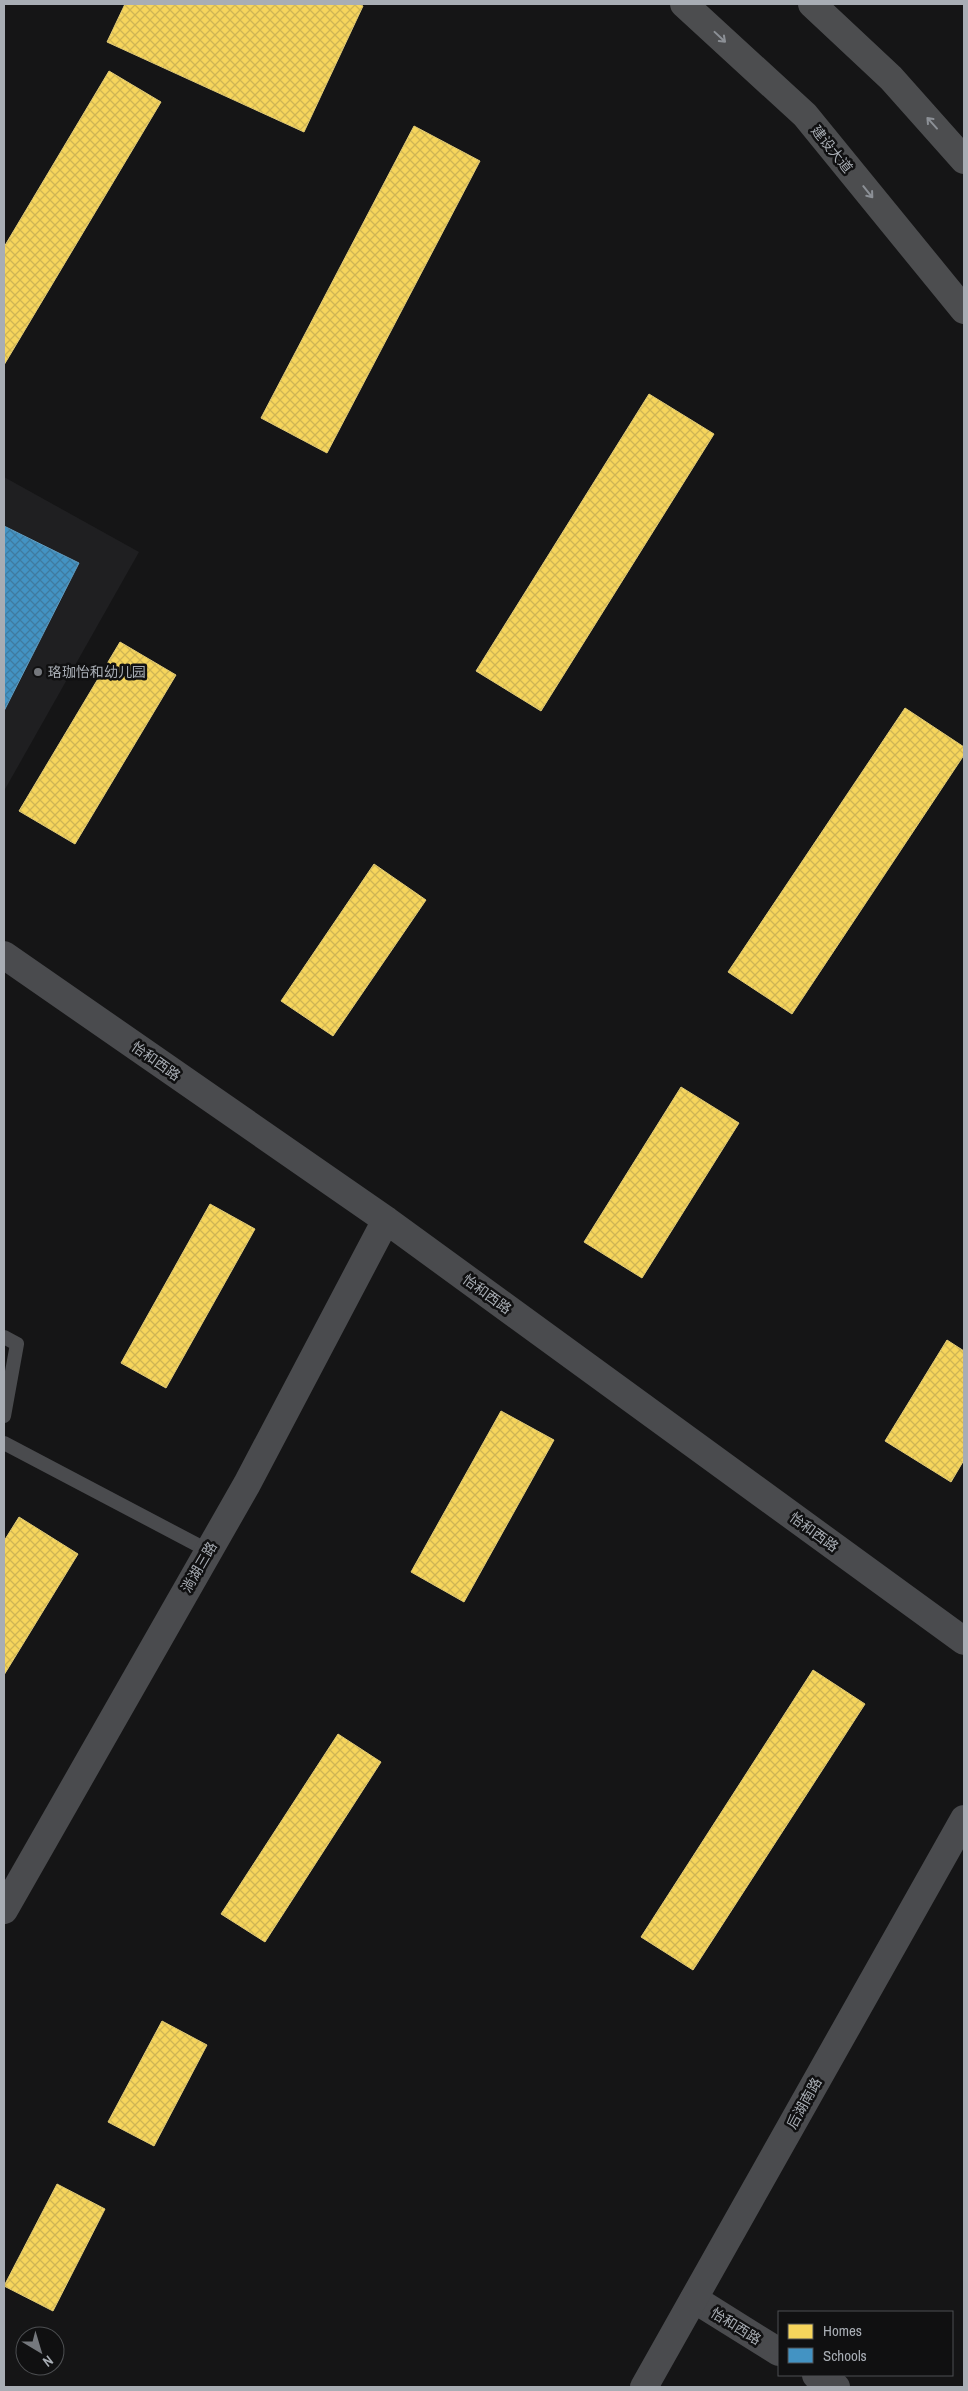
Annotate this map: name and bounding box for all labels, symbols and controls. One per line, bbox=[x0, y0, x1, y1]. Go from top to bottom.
one-way arrow bbox=[714, 31, 726, 43]
one-way arrow bbox=[926, 117, 938, 130]
street label: 建设大道 bbox=[807, 122, 857, 176]
one-way arrow bbox=[862, 185, 873, 198]
place label: 珞珈怡和幼儿园 bbox=[48, 663, 146, 681]
marker: 珞珈怡和幼儿园 bbox=[32, 666, 44, 678]
street label: 怡和西路 bbox=[128, 1038, 184, 1084]
street label: 怡和西路 bbox=[459, 1270, 515, 1318]
street label: 怡和西路 bbox=[786, 1508, 842, 1556]
street label: 淌湖三路 bbox=[177, 1538, 221, 1596]
street label: 后湖南路 bbox=[783, 2074, 825, 2132]
street label: 怡和西路 bbox=[707, 2304, 765, 2348]
legend bbox=[778, 2311, 953, 2376]
text: Homes bbox=[823, 2320, 862, 2341]
north arrow bbox=[15, 2326, 65, 2376]
text: Schools bbox=[823, 2345, 867, 2366]
text: N bbox=[39, 2352, 57, 2371]

